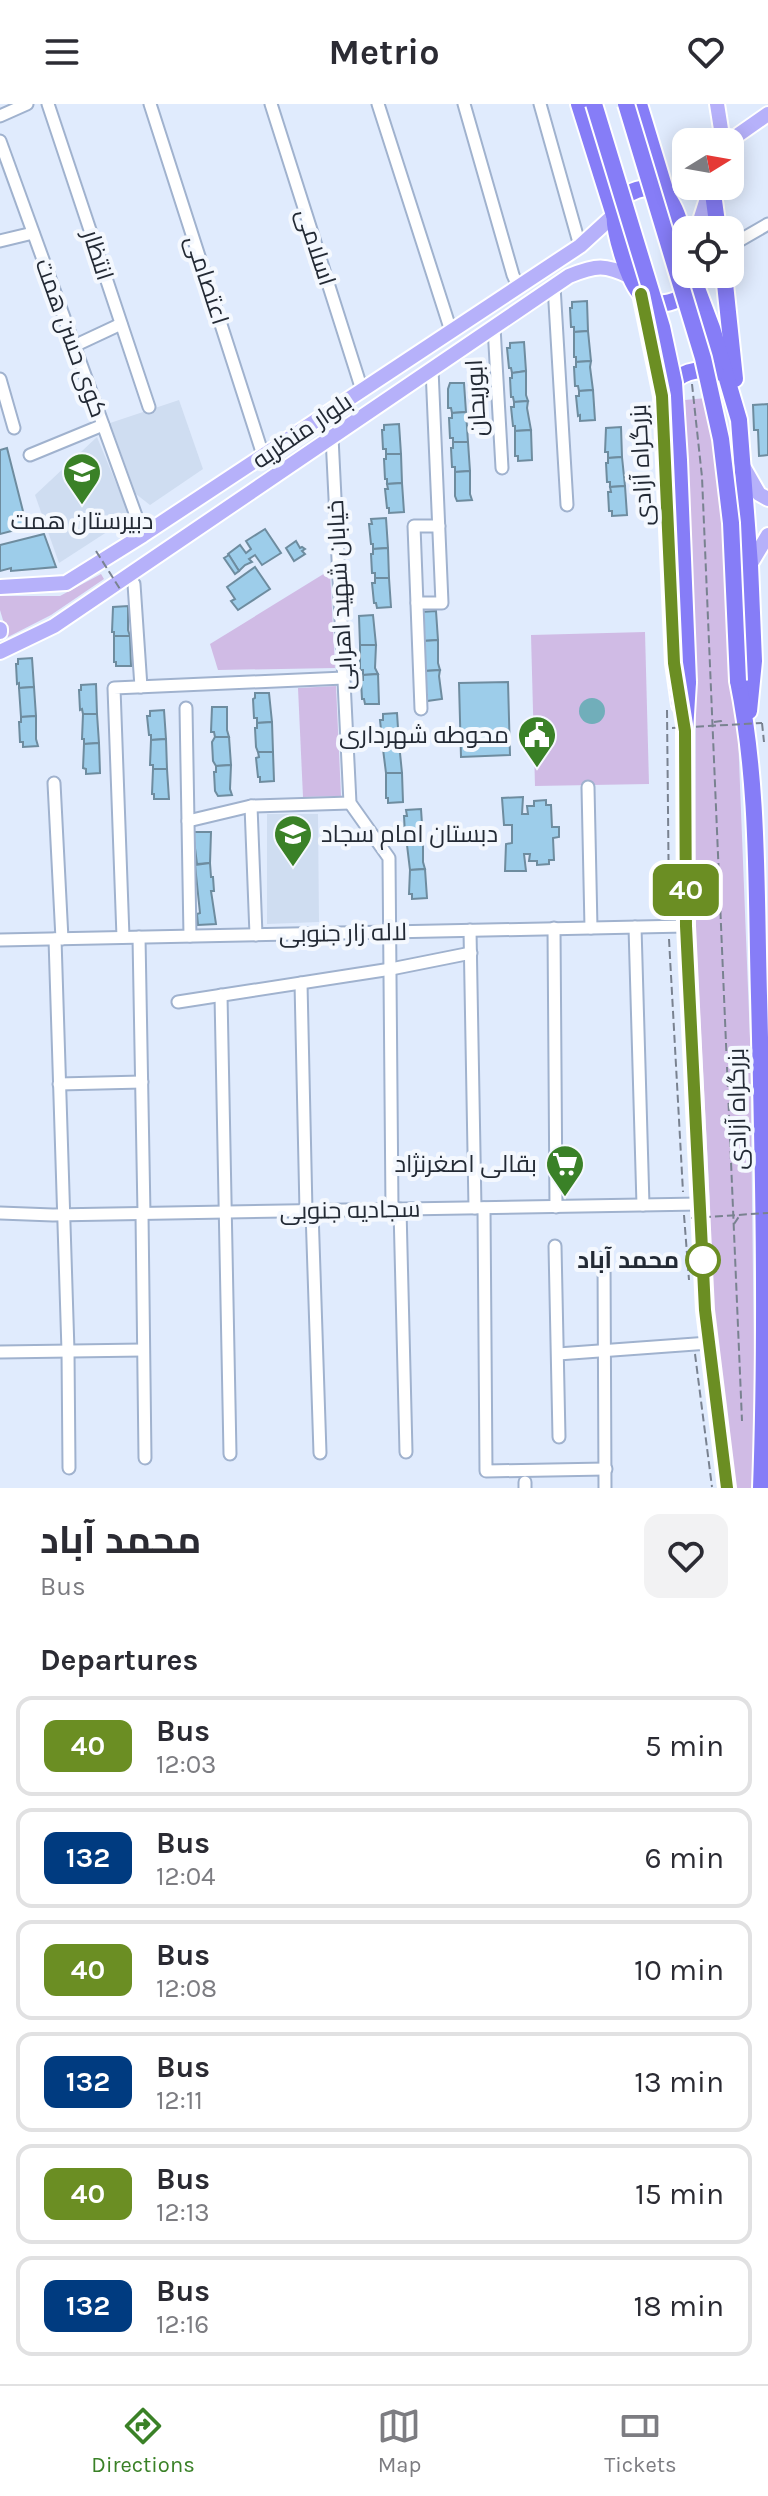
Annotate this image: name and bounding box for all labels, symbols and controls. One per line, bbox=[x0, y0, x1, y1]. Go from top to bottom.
icon: menu bbox=[40, 30, 84, 74]
icon: heart bbox=[684, 30, 728, 74]
text: Metrio bbox=[328, 31, 440, 73]
north arrow bbox=[672, 128, 744, 200]
map controls bbox=[672, 128, 744, 288]
street label: اسلامی bbox=[290, 205, 342, 289]
button: locate bbox=[672, 216, 744, 288]
street label: انتظار bbox=[76, 224, 119, 284]
street label: اعتصامی bbox=[179, 232, 235, 328]
street label: کوی حسن همت bbox=[29, 255, 113, 421]
street label: ابوریحان bbox=[460, 359, 492, 437]
street label: بلوار منظریه bbox=[247, 388, 357, 474]
street label: بزرگراه آزادی bbox=[624, 403, 658, 527]
school or university icon: دبیرستان همت bbox=[61, 451, 103, 506]
street label: خیابان شهید اهرابی bbox=[321, 499, 359, 691]
place label: دبیرستان همت bbox=[11, 507, 153, 535]
public building icon: محوطه شهرداری bbox=[516, 714, 558, 769]
place label: محوطه شهرداری bbox=[339, 721, 509, 749]
school or university icon: دبستان امام سجاد bbox=[272, 813, 314, 868]
place label: دبستان امام سجاد bbox=[321, 820, 498, 850]
line badge: 40 bbox=[650, 864, 722, 916]
text: 40 bbox=[669, 873, 703, 906]
street label: لاله زار جنوبی bbox=[279, 918, 407, 948]
street label: بزرگراه آزادی bbox=[722, 1048, 752, 1170]
supermarket icon: بقالی اصغرنژاد bbox=[544, 1143, 586, 1198]
place label: بقالی اصغرنژاد bbox=[394, 1150, 537, 1178]
street label: سجادیه جنوبی bbox=[279, 1195, 421, 1225]
marker: محمد آباد bbox=[686, 1243, 720, 1277]
place label: محمد آباد bbox=[577, 1246, 679, 1274]
button: heart bbox=[644, 1514, 728, 1598]
text: محمد آباد bbox=[40, 1518, 201, 1563]
text: Bus bbox=[40, 1571, 86, 1602]
text: Departures bbox=[40, 1642, 198, 1678]
text: Bus bbox=[156, 1713, 210, 1749]
text: 5 min bbox=[645, 1728, 724, 1764]
text: 40 bbox=[71, 1729, 105, 1762]
text: 12:03 bbox=[156, 1749, 216, 1780]
text: Bus bbox=[156, 1825, 210, 1861]
text: 6 min bbox=[645, 1840, 724, 1876]
text: 132 bbox=[66, 1841, 110, 1874]
text: 12:04 bbox=[156, 1861, 216, 1892]
text: Bus bbox=[156, 1937, 210, 1973]
text: 10 min bbox=[634, 1952, 724, 1988]
text: 40 bbox=[71, 1953, 105, 1986]
text: 12:08 bbox=[156, 1973, 217, 2004]
text: Bus bbox=[156, 2049, 210, 2085]
text: 13 min bbox=[634, 2064, 724, 2100]
text: 132 bbox=[66, 2065, 110, 2098]
text: 12:11 bbox=[156, 2085, 203, 2116]
text: Bus bbox=[156, 2161, 210, 2197]
text: 15 min bbox=[635, 2176, 724, 2212]
text: 40 bbox=[71, 2177, 105, 2210]
text: 12:13 bbox=[156, 2197, 210, 2228]
text: Bus bbox=[156, 2273, 210, 2309]
text: 18 min bbox=[633, 2288, 724, 2324]
text: 132 bbox=[66, 2289, 110, 2322]
text: 12:16 bbox=[156, 2309, 209, 2340]
tab: Directions bbox=[91, 2404, 195, 2478]
tab: Map bbox=[377, 2404, 421, 2478]
tab: Tickets bbox=[604, 2404, 677, 2478]

